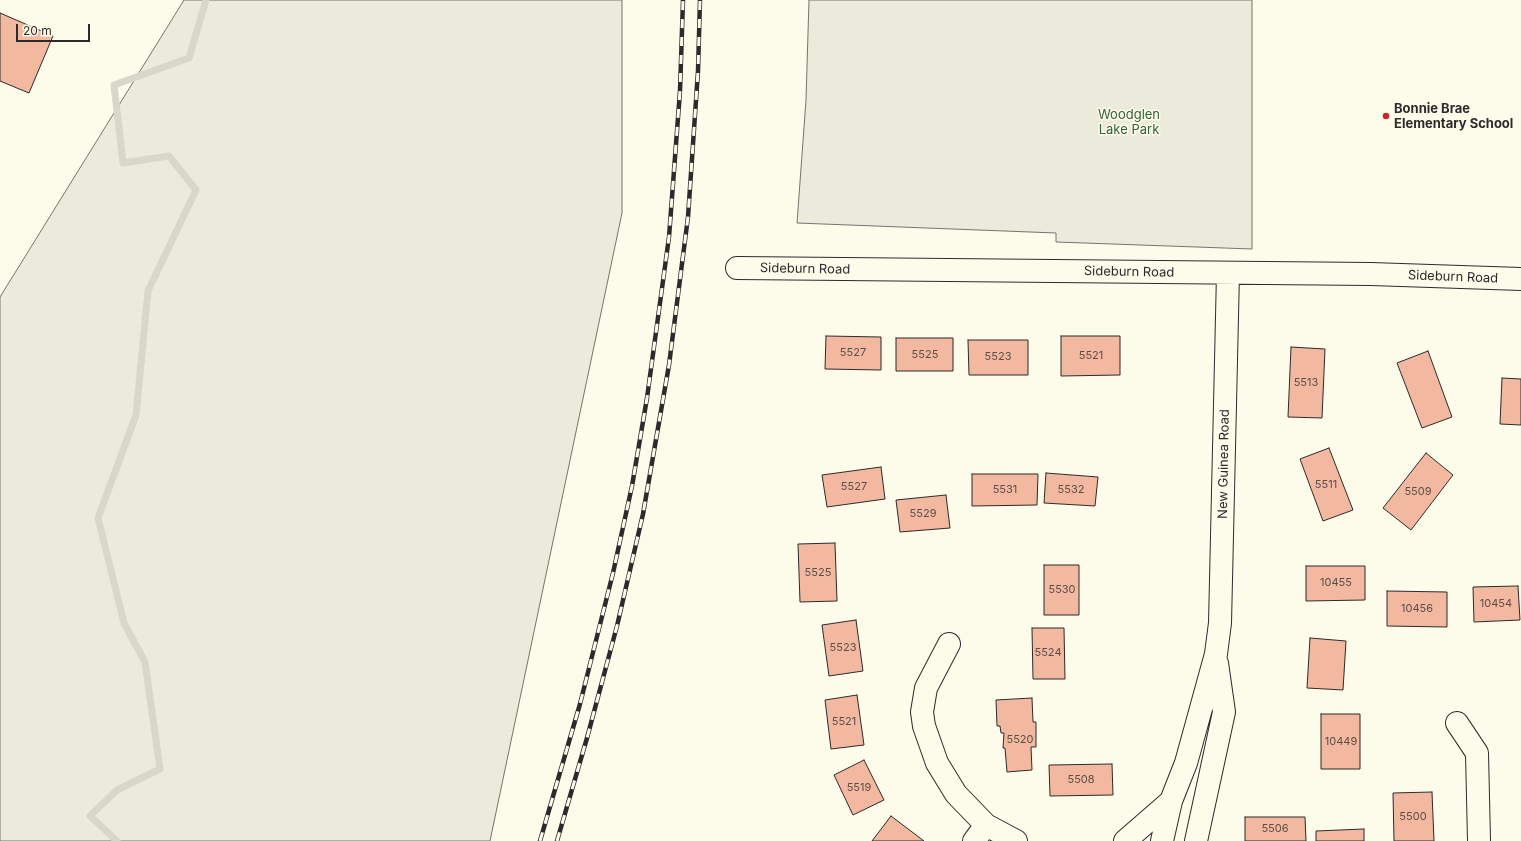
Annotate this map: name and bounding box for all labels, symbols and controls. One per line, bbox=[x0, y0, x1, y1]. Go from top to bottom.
scale bar bbox=[18, 16, 92, 42]
text: 20 m bbox=[23, 23, 52, 38]
place label: Bonnie Brae Elementary School bbox=[1394, 101, 1513, 132]
park label: Woodglen Lake Park bbox=[1098, 107, 1160, 138]
marker: Bonnie Brae Elementary School bbox=[1381, 111, 1391, 121]
street label: Sideburn Road bbox=[760, 260, 850, 278]
street label: Sideburn Road bbox=[1084, 263, 1174, 281]
street label: Sideburn Road bbox=[1408, 268, 1498, 286]
house number: 5527 bbox=[840, 346, 866, 360]
house number: 5525 bbox=[912, 348, 938, 362]
house number: 5521 bbox=[1079, 349, 1103, 363]
house number: 5523 bbox=[985, 350, 1011, 364]
house number: 5513 bbox=[1294, 376, 1318, 390]
street label: New Guinea Road bbox=[1215, 409, 1233, 519]
house number: 5511 bbox=[1315, 478, 1337, 492]
house number: 5527 bbox=[841, 480, 867, 494]
house number: 5531 bbox=[993, 483, 1017, 497]
house number: 5532 bbox=[1058, 483, 1084, 497]
house number: 5509 bbox=[1404, 485, 1432, 499]
house number: 5529 bbox=[910, 507, 936, 521]
house number: 5525 bbox=[805, 566, 831, 580]
house number: 10455 bbox=[1320, 576, 1352, 590]
house number: 5530 bbox=[1048, 583, 1076, 597]
house number: 10454 bbox=[1480, 597, 1512, 611]
house number: 10456 bbox=[1401, 602, 1433, 616]
house number: 5523 bbox=[830, 641, 856, 655]
house number: 5524 bbox=[1034, 646, 1062, 660]
house number: 5521 bbox=[832, 715, 856, 729]
house number: 5520 bbox=[1006, 733, 1034, 747]
house number: 10449 bbox=[1325, 735, 1357, 749]
house number: 5508 bbox=[1067, 773, 1095, 787]
house number: 5519 bbox=[847, 781, 871, 795]
house number: 5500 bbox=[1399, 810, 1427, 824]
house number: 5506 bbox=[1261, 822, 1289, 836]

